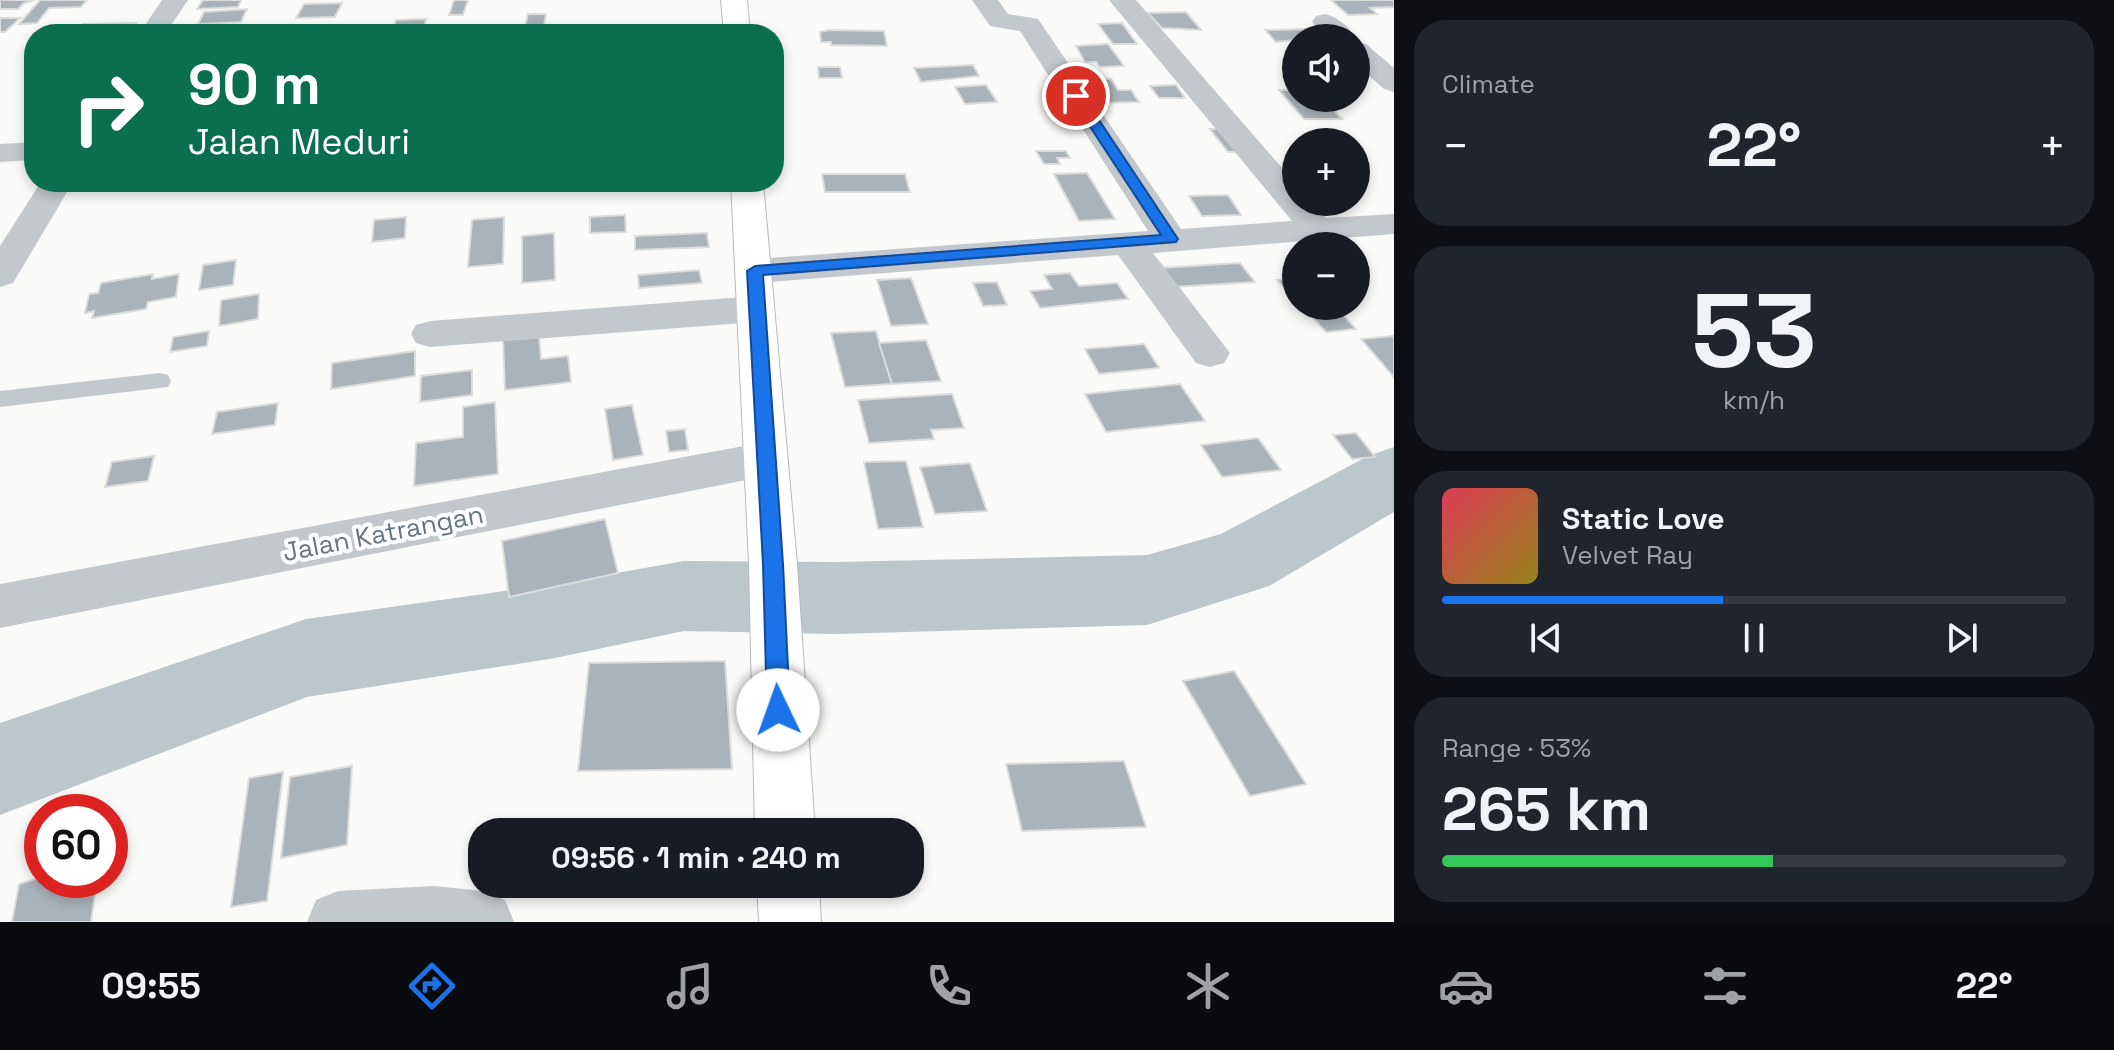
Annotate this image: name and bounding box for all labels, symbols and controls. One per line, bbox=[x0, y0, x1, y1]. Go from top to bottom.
map controls bbox=[1282, 24, 1370, 320]
button: sound bbox=[1282, 24, 1370, 112]
text: 90 m bbox=[188, 49, 321, 120]
icon: right bbox=[56, 56, 160, 160]
pin bbox=[1042, 62, 1110, 130]
text: Climate bbox=[1442, 67, 1535, 101]
icon: arrive bbox=[1054, 74, 1098, 118]
text: 22° bbox=[1707, 107, 1801, 184]
text: − bbox=[1442, 118, 1469, 174]
text: + bbox=[2039, 118, 2066, 174]
text: Jalan Meduri bbox=[188, 119, 410, 165]
button: + bbox=[1282, 128, 1370, 216]
button: − bbox=[1282, 232, 1370, 320]
text: 53 bbox=[1691, 265, 1817, 397]
text: km/h bbox=[1723, 383, 1785, 417]
street label: Jalan Katrangan bbox=[280, 497, 486, 569]
text: Static Love bbox=[1562, 499, 1725, 538]
text: Velvet Ray bbox=[1562, 538, 1693, 572]
icon: previous bbox=[1524, 616, 1568, 660]
icon: pause bbox=[1732, 616, 1776, 660]
icon: next bbox=[1940, 616, 1984, 660]
position arrow bbox=[736, 668, 820, 752]
text: Range · 53% bbox=[1442, 731, 1591, 765]
text: 265 km bbox=[1442, 771, 1651, 848]
speed limit sign: 60 bbox=[24, 794, 128, 898]
text: 09:56 · 1 min · 240 m bbox=[551, 838, 841, 877]
icon: directions bbox=[404, 958, 460, 1014]
icon: music bbox=[662, 958, 718, 1014]
icon: phone bbox=[921, 958, 977, 1014]
icon: climate bbox=[1180, 958, 1236, 1014]
icon: car bbox=[1438, 958, 1494, 1014]
icon: filters bbox=[1697, 958, 1753, 1014]
text: 09:55 bbox=[101, 963, 201, 1009]
text: 22° bbox=[1956, 963, 2013, 1009]

